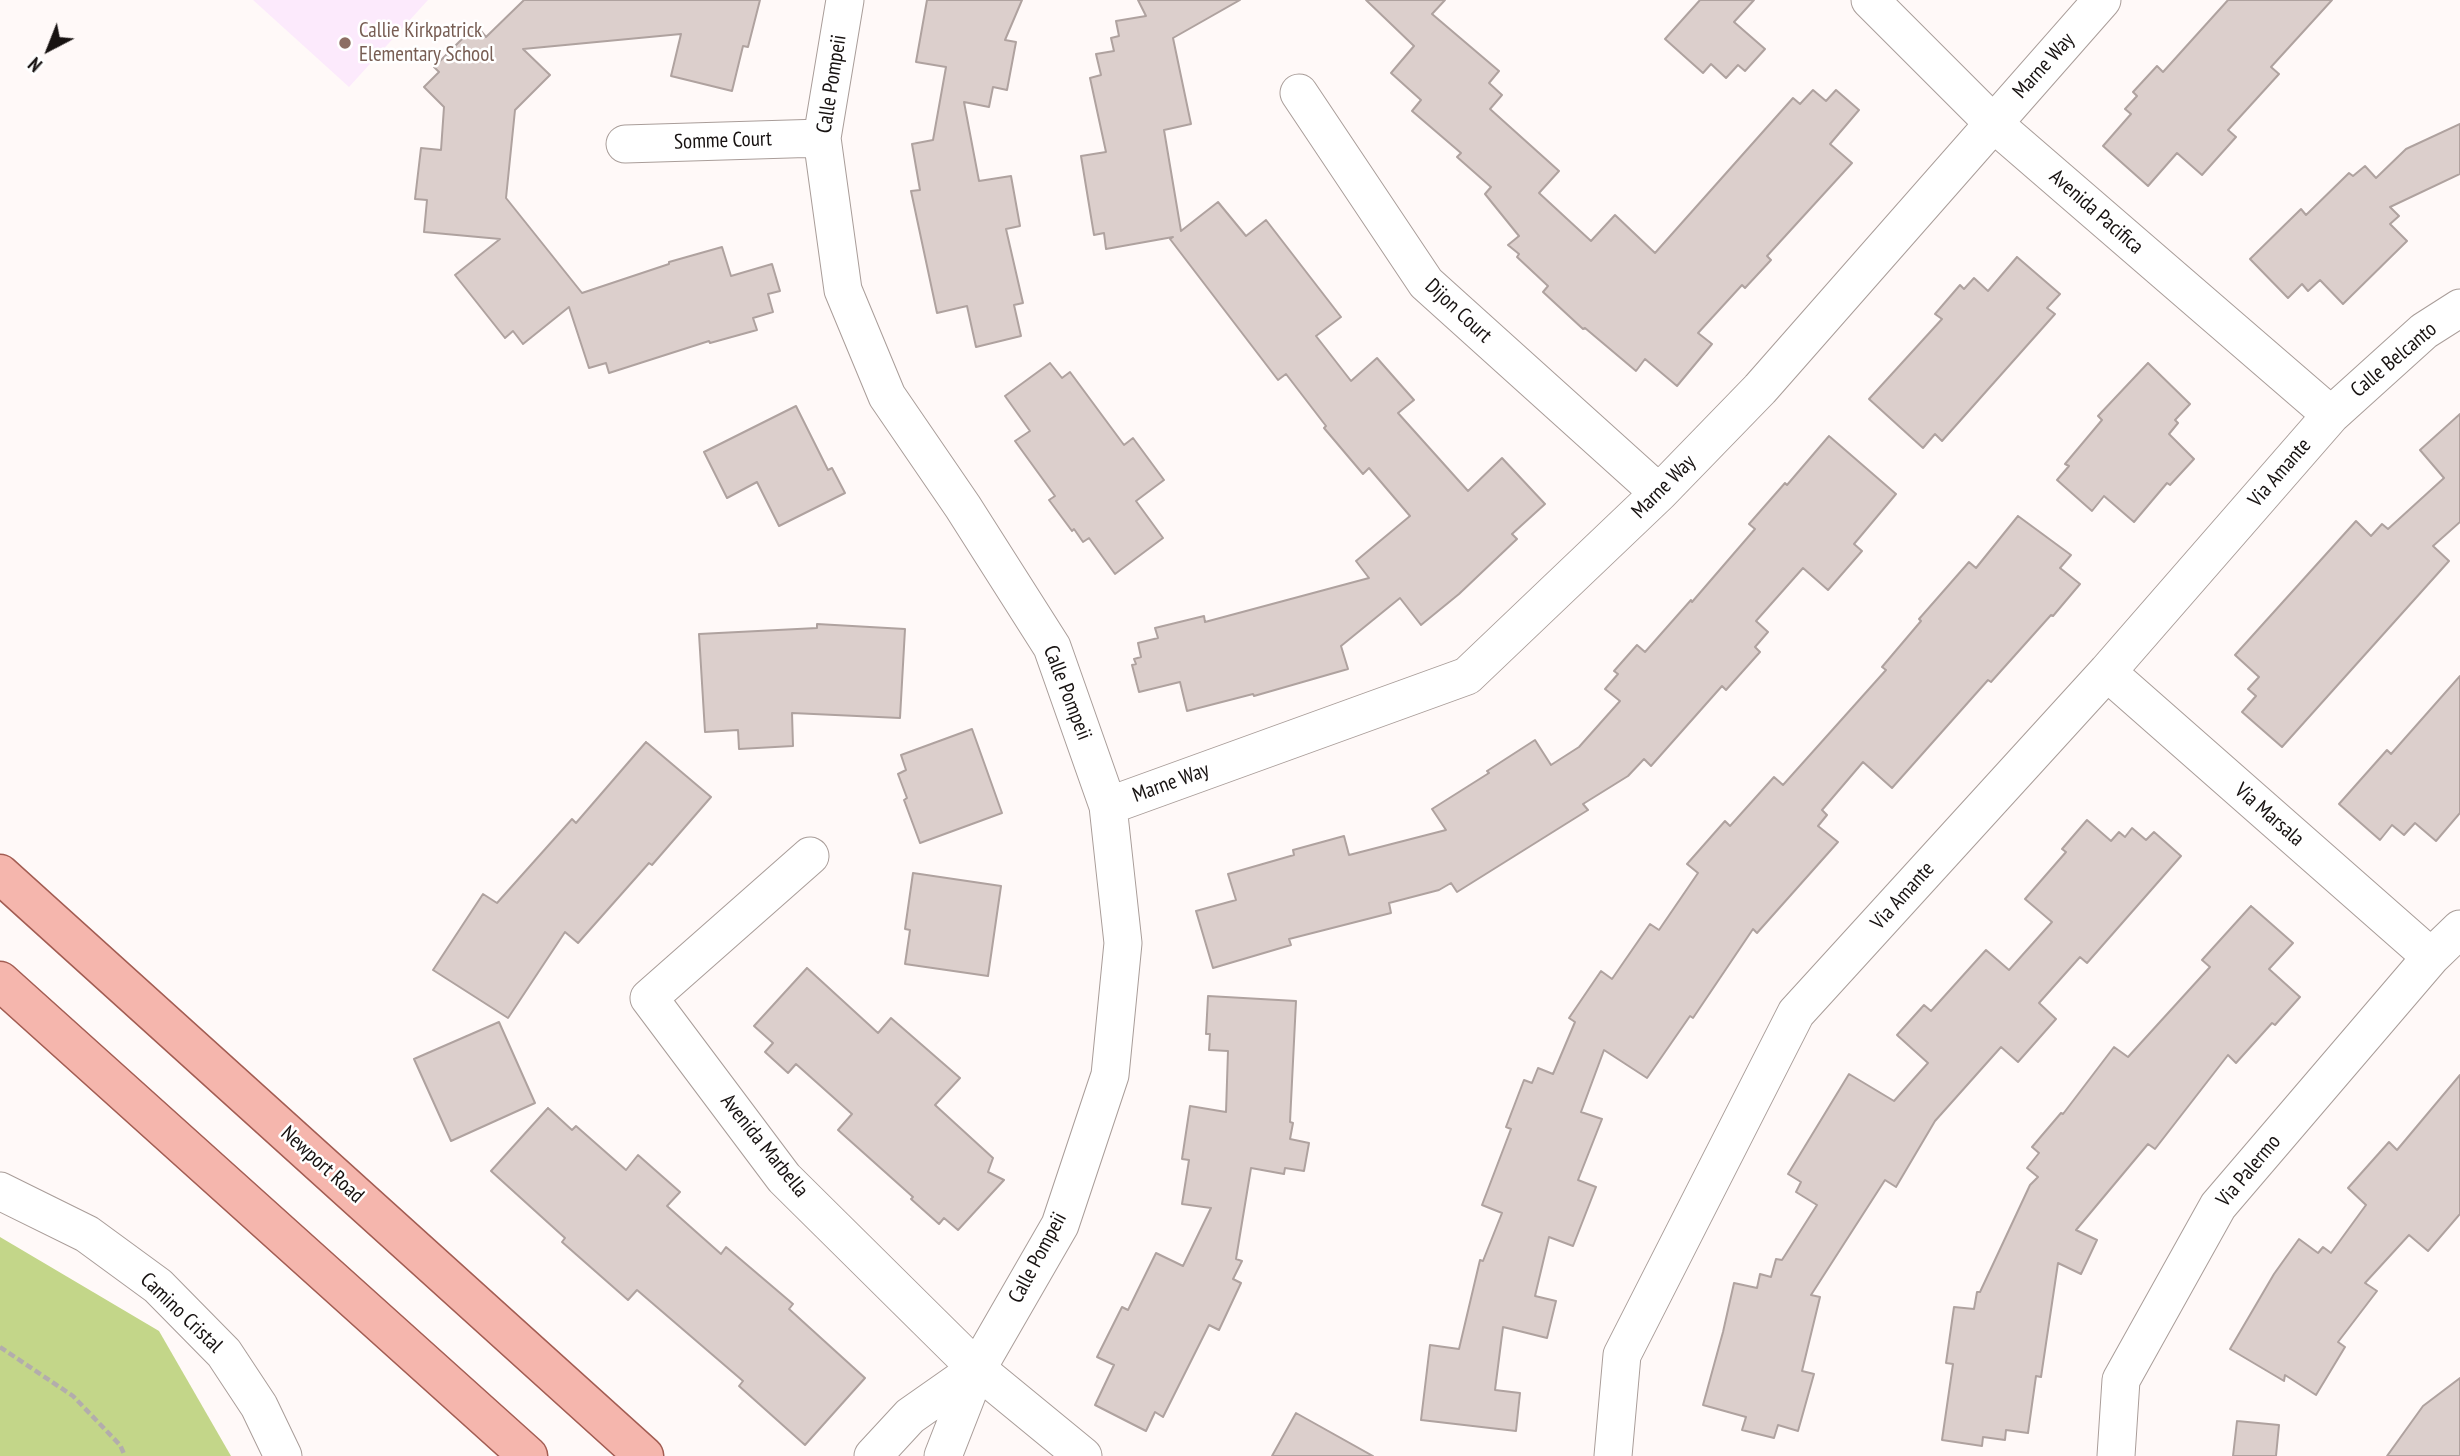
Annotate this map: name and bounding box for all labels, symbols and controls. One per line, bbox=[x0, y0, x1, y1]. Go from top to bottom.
north arrow bbox=[14, 14, 84, 84]
place label: Callie Kirkpatrick Elementary School bbox=[359, 18, 494, 68]
street label: Marne Way bbox=[2008, 28, 2080, 104]
street label: Calle Pompeii bbox=[812, 33, 852, 135]
marker: Callie Kirkpatrick Elementary School bbox=[337, 35, 353, 51]
text: N bbox=[23, 52, 47, 77]
street label: Somme Court bbox=[674, 127, 772, 155]
street label: Avenida Pacifica bbox=[2044, 164, 2148, 260]
street label: Dijon Court bbox=[1419, 274, 1497, 348]
street label: Calle Belcanto bbox=[2346, 317, 2442, 403]
street label: Via Amante bbox=[2243, 434, 2317, 512]
street label: Marne Way bbox=[1627, 450, 1701, 524]
street label: Calle Pompeii bbox=[1037, 642, 1097, 744]
street label: Marne Way bbox=[1129, 758, 1213, 808]
street label: Via Marsala bbox=[2229, 778, 2309, 852]
street label: Via Amante bbox=[1866, 857, 1940, 935]
street label: Avenida Marbella bbox=[715, 1089, 813, 1203]
street label: Newport Road bbox=[275, 1121, 369, 1209]
street label: Via Palermo bbox=[2212, 1130, 2286, 1212]
street label: Calle Pompeii bbox=[1004, 1208, 1072, 1308]
street label: Camino Cristal bbox=[135, 1268, 227, 1358]

